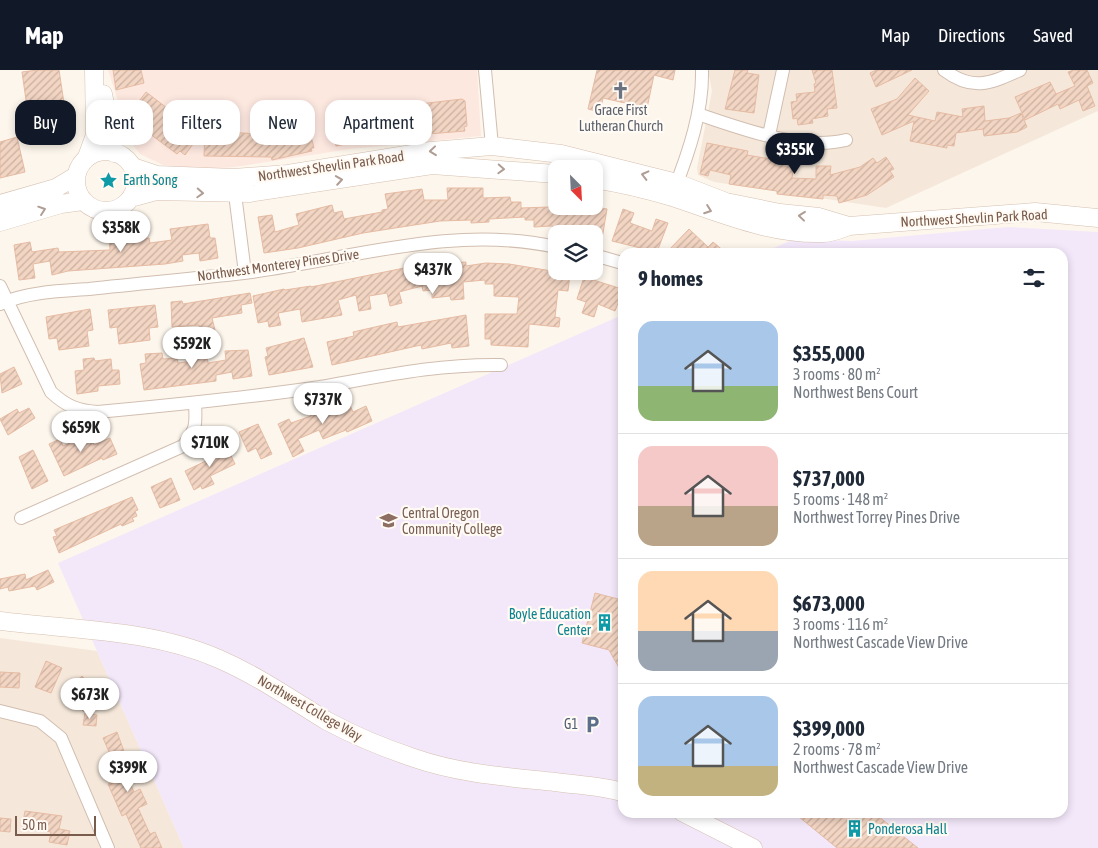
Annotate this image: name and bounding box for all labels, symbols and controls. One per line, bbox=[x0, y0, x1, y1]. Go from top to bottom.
text: Map bbox=[25, 22, 64, 49]
text: Map bbox=[881, 25, 910, 46]
text: Directions bbox=[938, 25, 1005, 46]
text: Saved bbox=[1033, 25, 1073, 46]
church icon: Grace First Lutheran Church bbox=[611, 80, 631, 100]
chip: Buy bbox=[15, 100, 76, 145]
chip: Rent bbox=[86, 100, 153, 145]
chip: Filters bbox=[163, 100, 240, 145]
chip: New bbox=[250, 100, 315, 145]
chip: Apartment bbox=[325, 100, 432, 145]
place label: Grace First Lutheran Church bbox=[579, 102, 663, 134]
pin: $355K bbox=[760, 132, 830, 175]
text: $355K bbox=[776, 140, 814, 158]
one-way arrow bbox=[429, 145, 437, 156]
street label: Northwest Shevlin Park Road bbox=[257, 148, 405, 184]
north arrow bbox=[548, 160, 602, 215]
map controls bbox=[548, 160, 603, 280]
one-way arrow bbox=[497, 164, 505, 175]
place icon: Earth Song bbox=[99, 170, 119, 190]
one-way arrow bbox=[641, 170, 650, 180]
place label: Earth Song bbox=[123, 172, 177, 188]
one-way arrow bbox=[335, 176, 344, 186]
one-way arrow bbox=[196, 188, 204, 198]
one-way arrow bbox=[703, 204, 712, 214]
one-way arrow bbox=[37, 206, 45, 216]
street label: Northwest Shevlin Park Road bbox=[900, 206, 1048, 230]
pin: $358K bbox=[86, 210, 156, 253]
one-way arrow bbox=[797, 210, 805, 221]
text: $358K bbox=[102, 218, 140, 236]
button: layers bbox=[548, 225, 603, 280]
street label: Northwest Monterey Pines Drive bbox=[196, 246, 360, 284]
pin: $437K bbox=[398, 252, 468, 295]
text: $437K bbox=[414, 260, 452, 278]
icon: filters bbox=[1020, 264, 1048, 292]
text: 9 homes bbox=[638, 266, 703, 290]
pin: $592K bbox=[157, 326, 227, 369]
text: $592K bbox=[173, 334, 211, 352]
icon: home bbox=[678, 341, 738, 401]
text: $355,000 bbox=[793, 341, 865, 365]
text: 3 rooms · 80 m² bbox=[793, 365, 881, 383]
pin: $737K bbox=[288, 382, 358, 425]
text: Northwest Bens Court bbox=[793, 383, 918, 401]
text: $737K bbox=[304, 390, 342, 408]
pin: $659K bbox=[46, 410, 116, 453]
text: $659K bbox=[62, 418, 100, 436]
pin: $710K bbox=[175, 426, 245, 468]
text: $710K bbox=[191, 433, 229, 451]
icon: home bbox=[678, 466, 738, 526]
text: $737,000 bbox=[793, 466, 865, 490]
text: 5 rooms · 148 m² bbox=[793, 490, 888, 508]
place label: Central Oregon Community College bbox=[402, 505, 502, 537]
text: Northwest Torrey Pines Drive bbox=[793, 508, 960, 526]
school or university icon: Central Oregon Community College bbox=[378, 511, 398, 531]
icon: home bbox=[678, 591, 738, 651]
text: $673,000 bbox=[793, 591, 865, 615]
place label: Boyle Education Center bbox=[509, 606, 592, 638]
building icon: Boyle Education Center bbox=[595, 612, 615, 632]
text: 3 rooms · 116 m² bbox=[793, 615, 888, 633]
text: Northwest Cascade View Drive bbox=[793, 633, 968, 651]
street label: Northwest College Way bbox=[255, 672, 365, 744]
pin: $673K bbox=[55, 678, 125, 720]
text: $673K bbox=[71, 685, 109, 703]
parking icon: G1 bbox=[582, 714, 602, 734]
place label: G1 bbox=[564, 716, 578, 732]
icon: home bbox=[678, 716, 738, 776]
text: $399,000 bbox=[793, 716, 865, 740]
text: 2 rooms · 78 m² bbox=[793, 740, 881, 758]
pin: $399K bbox=[93, 750, 163, 793]
text: $399K bbox=[109, 758, 147, 776]
text: Northwest Cascade View Drive bbox=[793, 758, 968, 776]
scale bar bbox=[15, 813, 96, 836]
text: 50 m bbox=[22, 817, 47, 833]
building icon: Ponderosa Hall bbox=[844, 819, 864, 839]
place label: Ponderosa Hall bbox=[868, 821, 948, 837]

